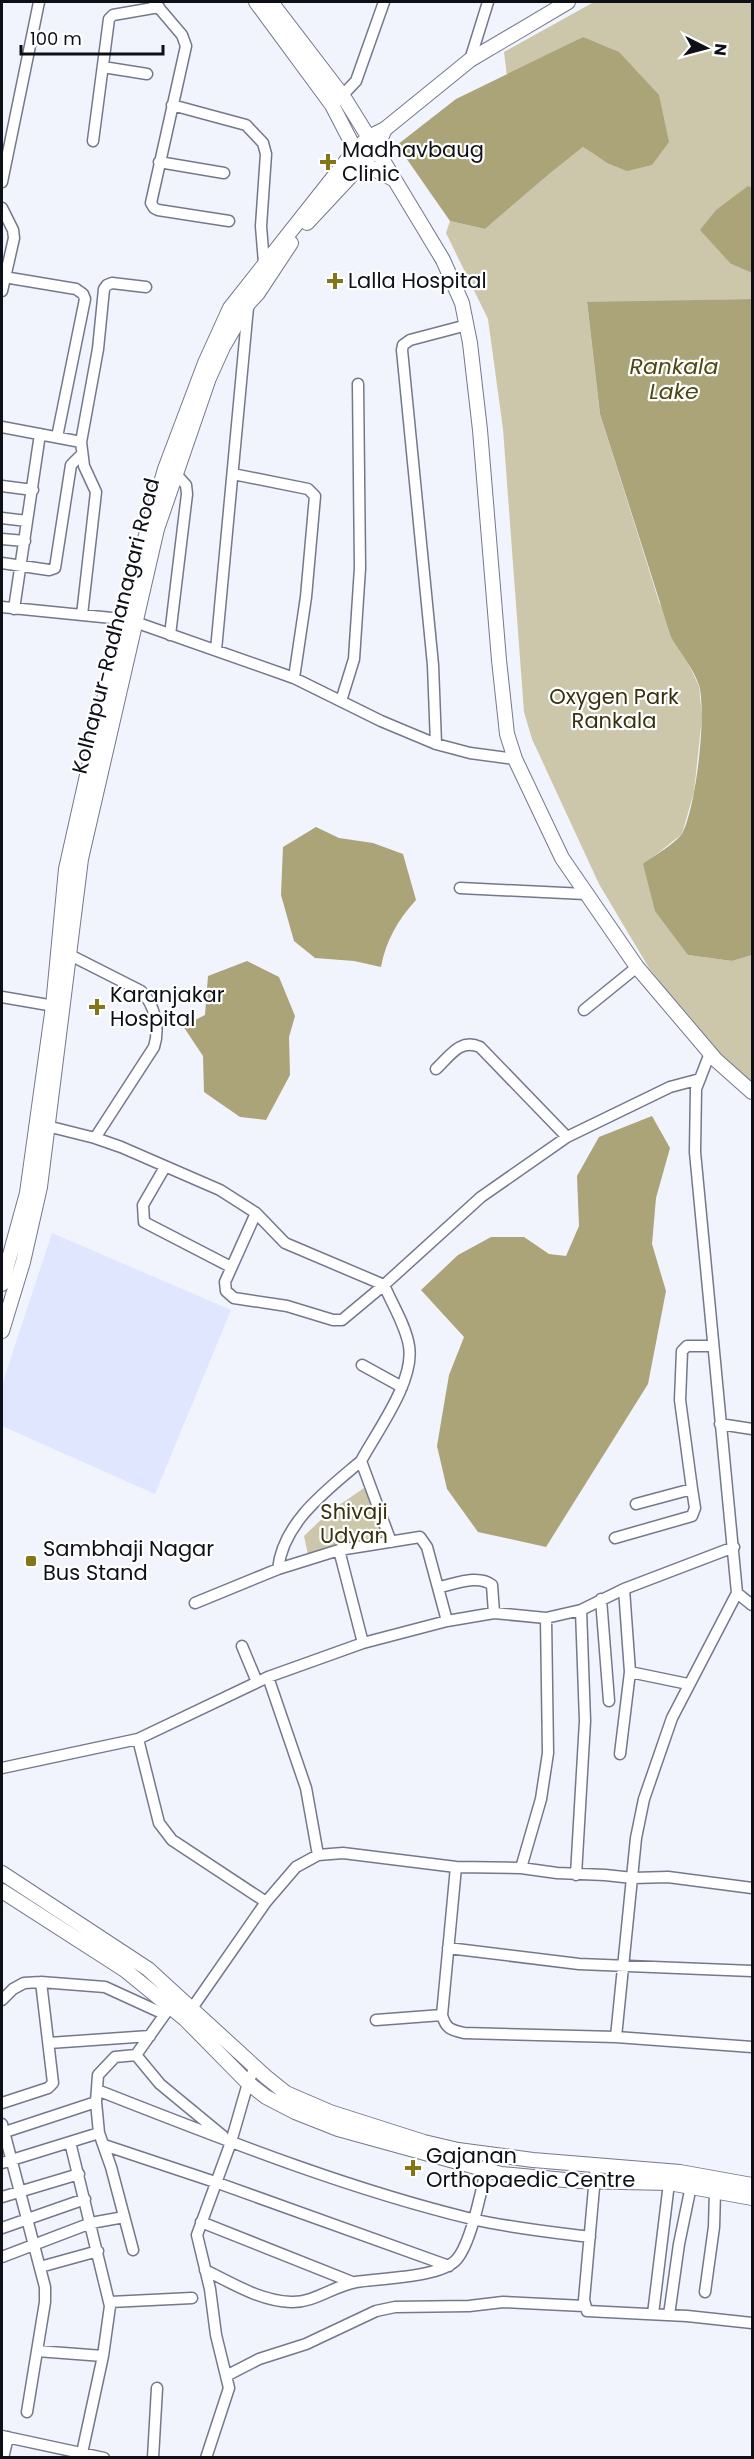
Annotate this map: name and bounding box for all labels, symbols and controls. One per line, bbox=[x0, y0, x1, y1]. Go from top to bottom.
scale bar bbox=[21, 18, 164, 56]
north arrow bbox=[676, 18, 736, 78]
text: 100 m bbox=[30, 26, 82, 51]
text: N bbox=[708, 42, 732, 57]
place label: Madhavbaug Clinic bbox=[342, 135, 484, 188]
marker: Madhavbaug Clinic bbox=[319, 153, 337, 171]
place label: Lalla Hospital bbox=[348, 266, 487, 295]
marker: Lalla Hospital bbox=[326, 272, 344, 290]
water label: Rankala Lake bbox=[630, 351, 719, 407]
street label: Kolhapur-Radhanagari Road bbox=[65, 475, 166, 777]
park label: Oxygen Park Rankala bbox=[549, 682, 679, 735]
place label: Karanjakar Hospital bbox=[110, 980, 225, 1033]
marker: Karanjakar Hospital bbox=[88, 998, 106, 1016]
park label: Shivaji Udyan bbox=[320, 1497, 388, 1550]
place label: Sambhaji Nagar Bus Stand bbox=[43, 1534, 214, 1587]
marker: Sambhaji Nagar Bus Stand bbox=[24, 1554, 38, 1568]
place label: Gajanan Orthopaedic Centre bbox=[426, 2141, 635, 2194]
marker: Gajanan Orthopaedic Centre bbox=[404, 2159, 422, 2177]

